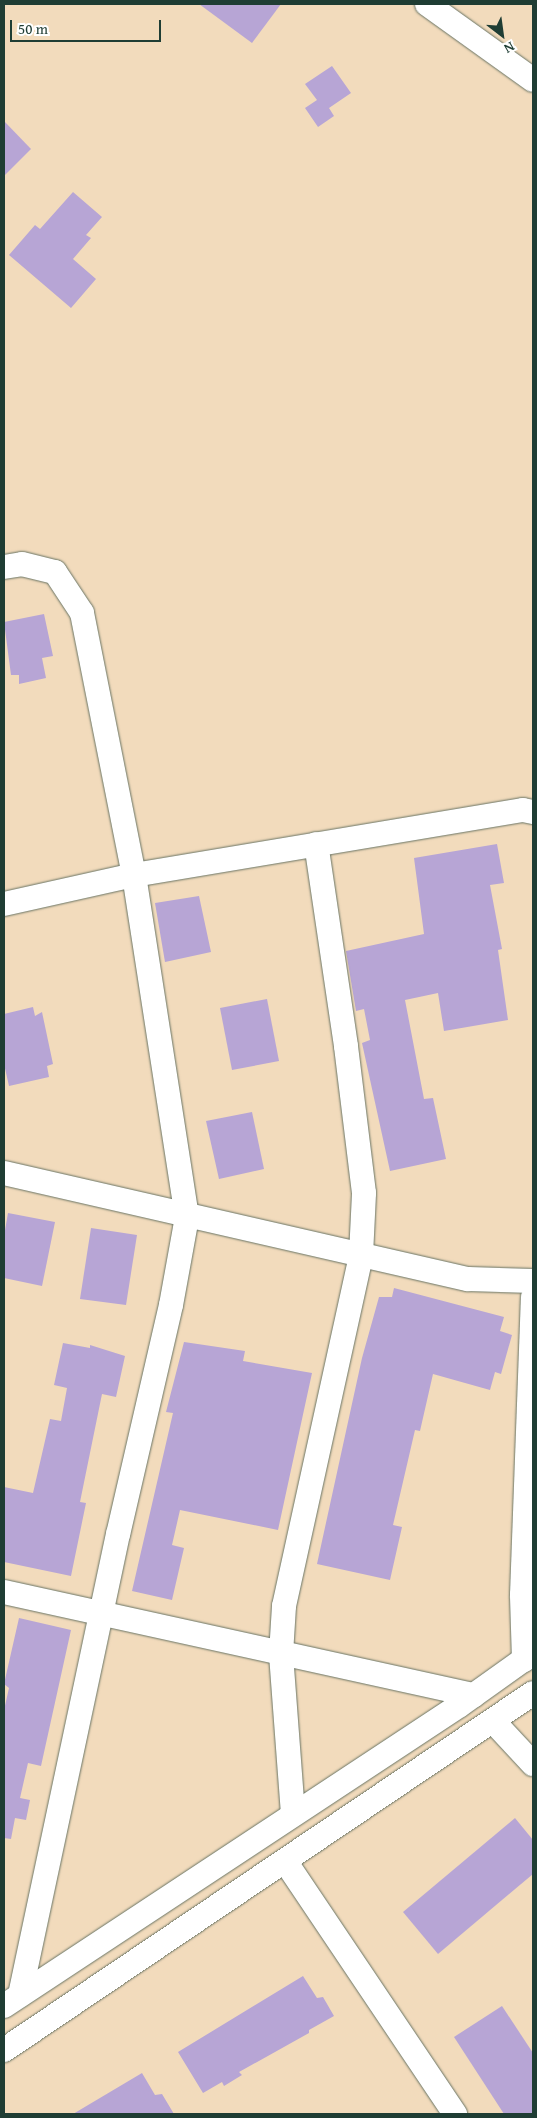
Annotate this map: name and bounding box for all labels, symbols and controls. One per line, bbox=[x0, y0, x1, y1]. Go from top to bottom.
scale bar bbox=[12, 10, 164, 42]
north arrow bbox=[477, 10, 527, 60]
text: 50 m bbox=[18, 18, 48, 39]
text: N bbox=[500, 37, 519, 59]

